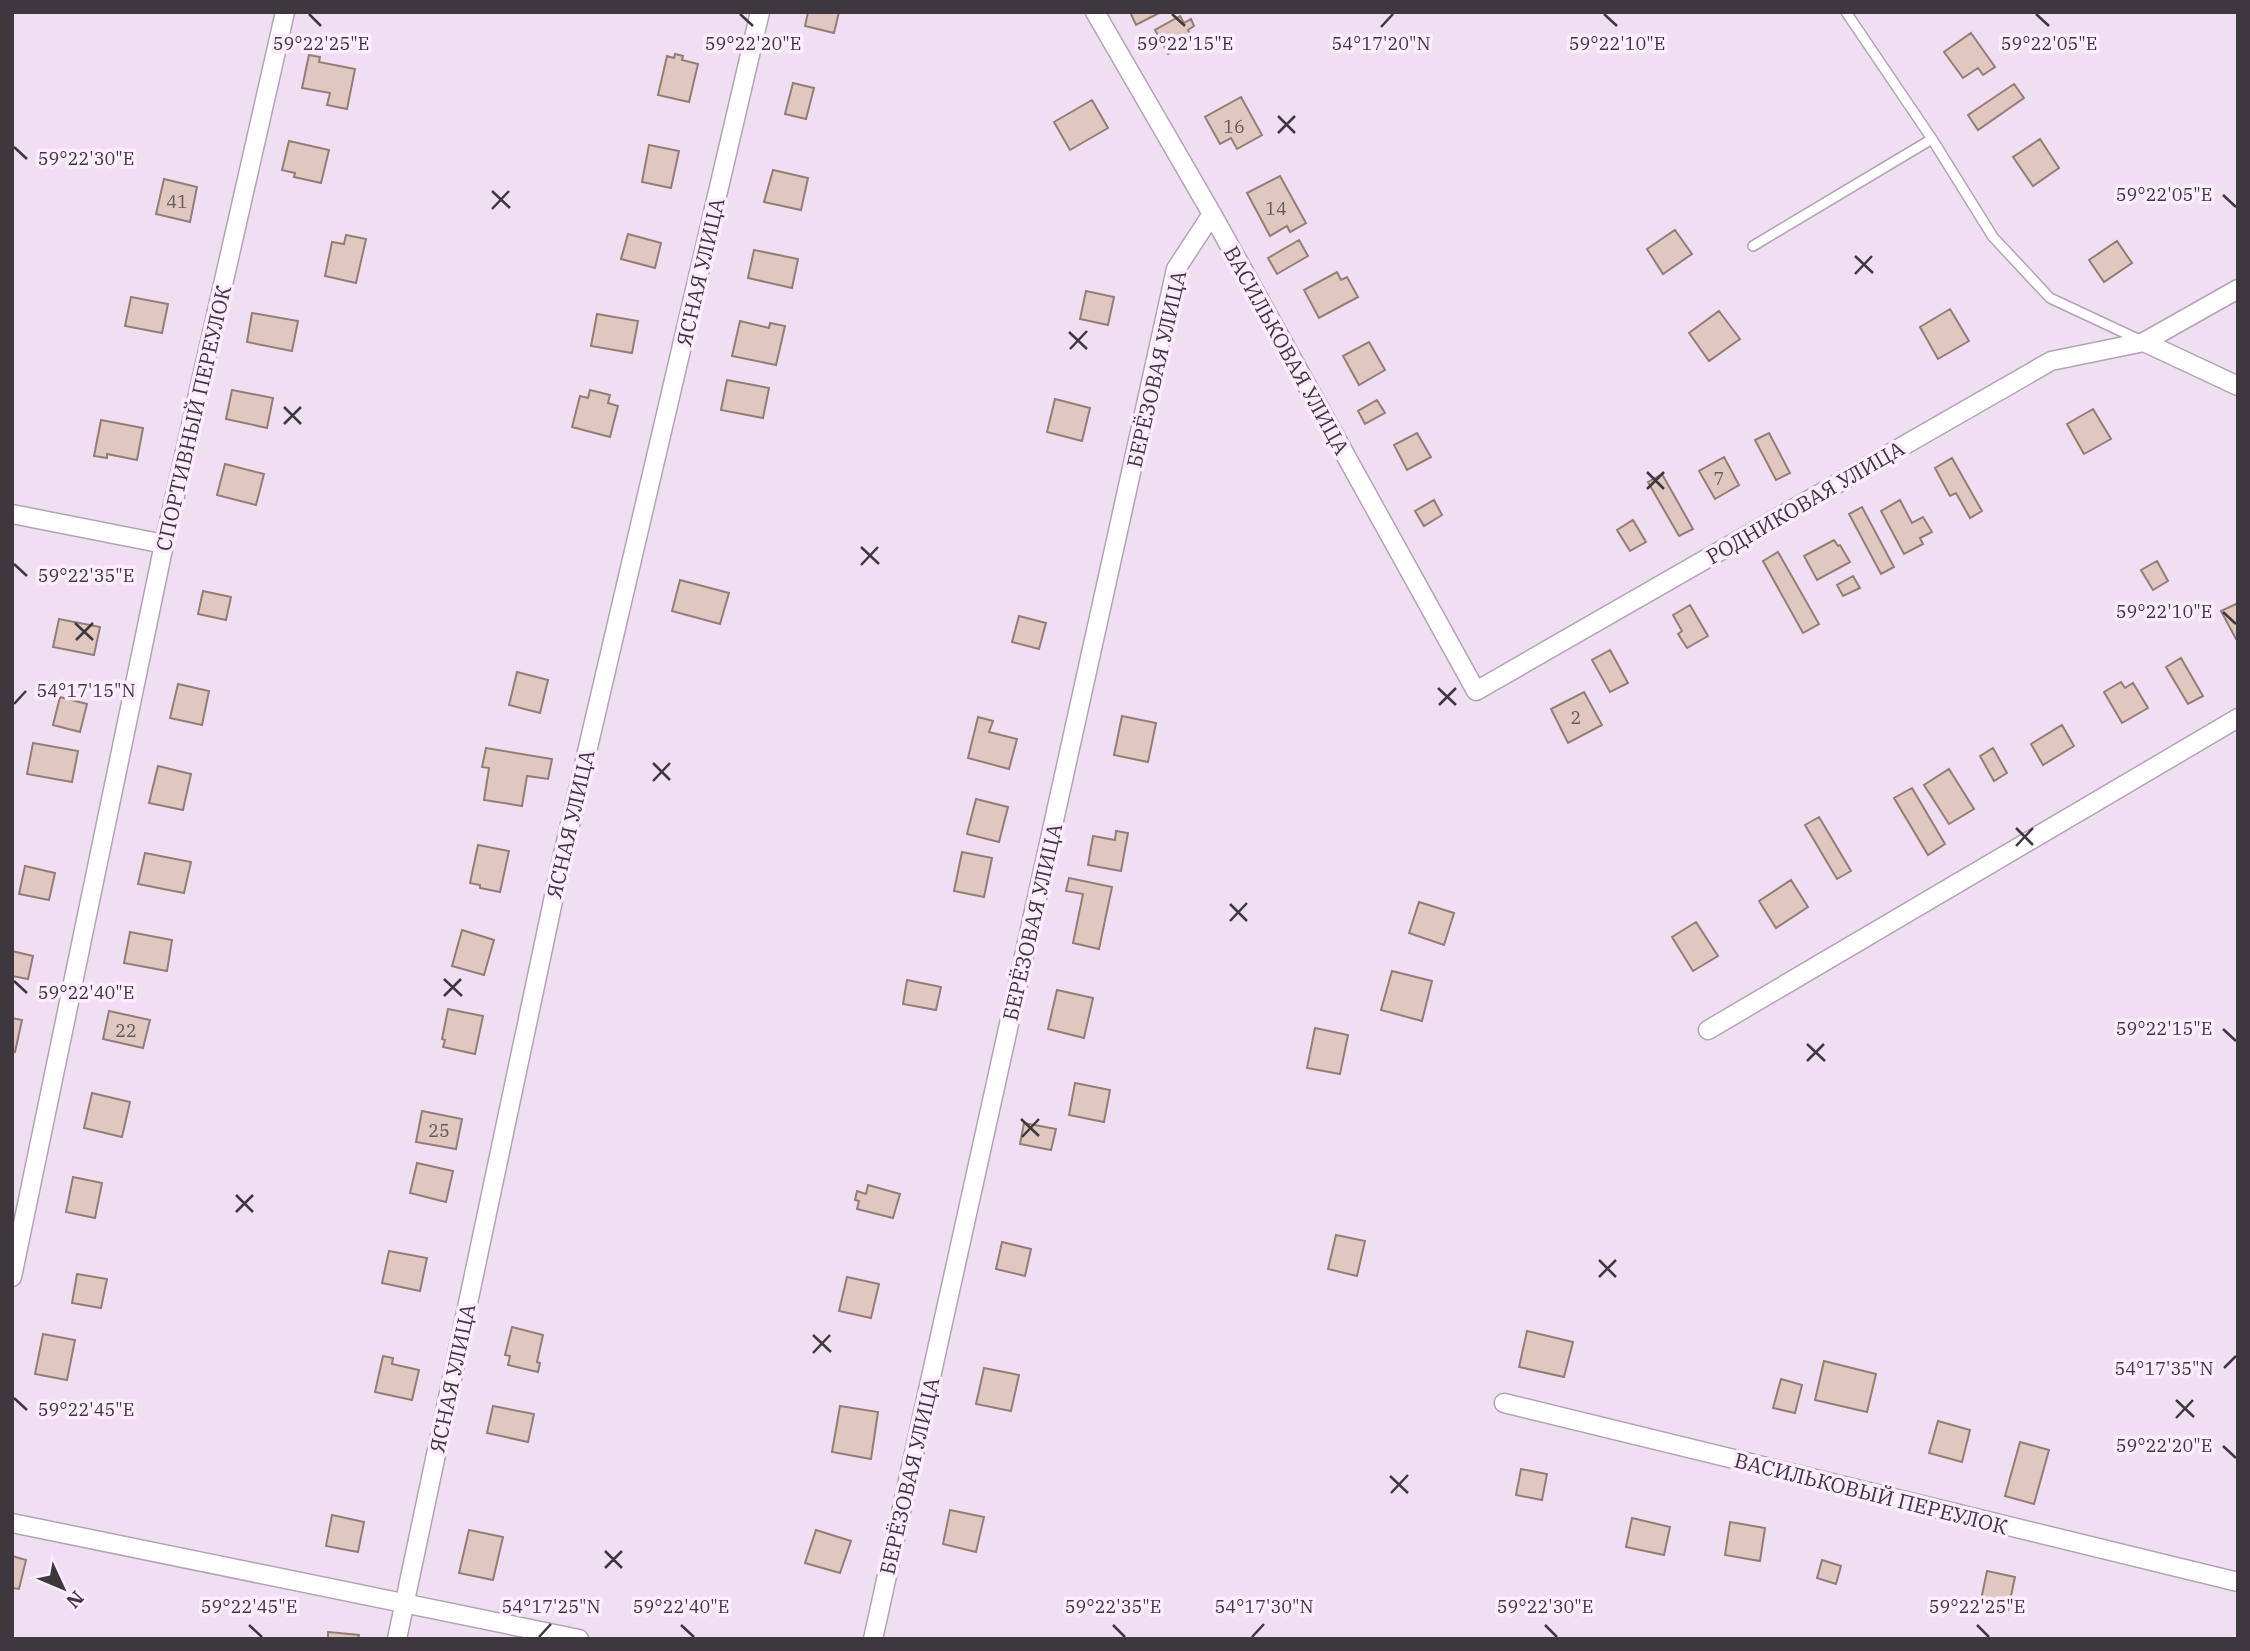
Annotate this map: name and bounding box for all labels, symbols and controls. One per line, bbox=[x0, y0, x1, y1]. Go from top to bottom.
text: 59°22'25"E bbox=[273, 32, 369, 55]
text: 59°22'20"E bbox=[705, 32, 801, 55]
text: 59°22'15"E bbox=[1137, 32, 1233, 55]
text: 54°17'20"N bbox=[1332, 32, 1431, 55]
text: 59°22'10"E bbox=[1569, 32, 1665, 55]
text: 59°22'05"E bbox=[2001, 32, 2097, 55]
house number: 16 bbox=[1223, 115, 1245, 138]
text: 59°22'30"E bbox=[38, 147, 134, 170]
text: 59°22'05"E bbox=[2116, 183, 2212, 206]
house number: 41 bbox=[166, 190, 188, 213]
street label: ЯСНАЯ УЛИЦА bbox=[669, 195, 731, 349]
house number: 14 bbox=[1265, 197, 1287, 220]
street label: ВАСИЛЬКОВАЯ УЛИЦА bbox=[1218, 241, 1356, 460]
street label: БЕРЁЗОВАЯ УЛИЦА bbox=[1120, 267, 1192, 470]
street label: СПОРТИВНЫЙ ПЕРЕУЛОК bbox=[149, 282, 237, 554]
street label: РОДНИКОВАЯ УЛИЦА bbox=[1701, 433, 1910, 570]
house number: 7 bbox=[1714, 467, 1724, 490]
text: 59°22'35"E bbox=[38, 564, 134, 587]
text: 59°22'10"E bbox=[2116, 600, 2212, 623]
text: 54°17'15"N bbox=[37, 679, 136, 702]
house number: 2 bbox=[1571, 706, 1581, 729]
street label: ЯСНАЯ УЛИЦА bbox=[539, 747, 601, 901]
street label: БЕРЁЗОВАЯ УЛИЦА bbox=[996, 820, 1068, 1023]
text: 59°22'40"E bbox=[38, 981, 134, 1004]
text: 59°22'15"E bbox=[2116, 1017, 2212, 1040]
house number: 22 bbox=[115, 1019, 137, 1042]
house number: 25 bbox=[428, 1119, 450, 1142]
street label: ЯСНАЯ УЛИЦА bbox=[423, 1300, 482, 1455]
text: 54°17'35"N bbox=[2115, 1357, 2214, 1380]
street label: БЕРЁЗОВАЯ УЛИЦА bbox=[873, 1374, 945, 1577]
text: 59°22'45"E bbox=[38, 1398, 134, 1421]
text: 59°22'20"E bbox=[2116, 1434, 2212, 1457]
street label: ВАСИЛЬКОВЫЙ ПЕРЕУЛОК bbox=[1732, 1445, 2011, 1541]
north arrow bbox=[28, 1553, 98, 1623]
text: N bbox=[61, 1586, 89, 1614]
text: 59°22'45"E bbox=[201, 1595, 297, 1618]
text: 54°17'25"N bbox=[502, 1595, 601, 1618]
text: 59°22'40"E bbox=[633, 1595, 729, 1618]
text: 59°22'35"E bbox=[1065, 1595, 1161, 1618]
text: 54°17'30"N bbox=[1215, 1595, 1314, 1618]
text: 59°22'30"E bbox=[1497, 1595, 1593, 1618]
text: 59°22'25"E bbox=[1929, 1595, 2025, 1618]

